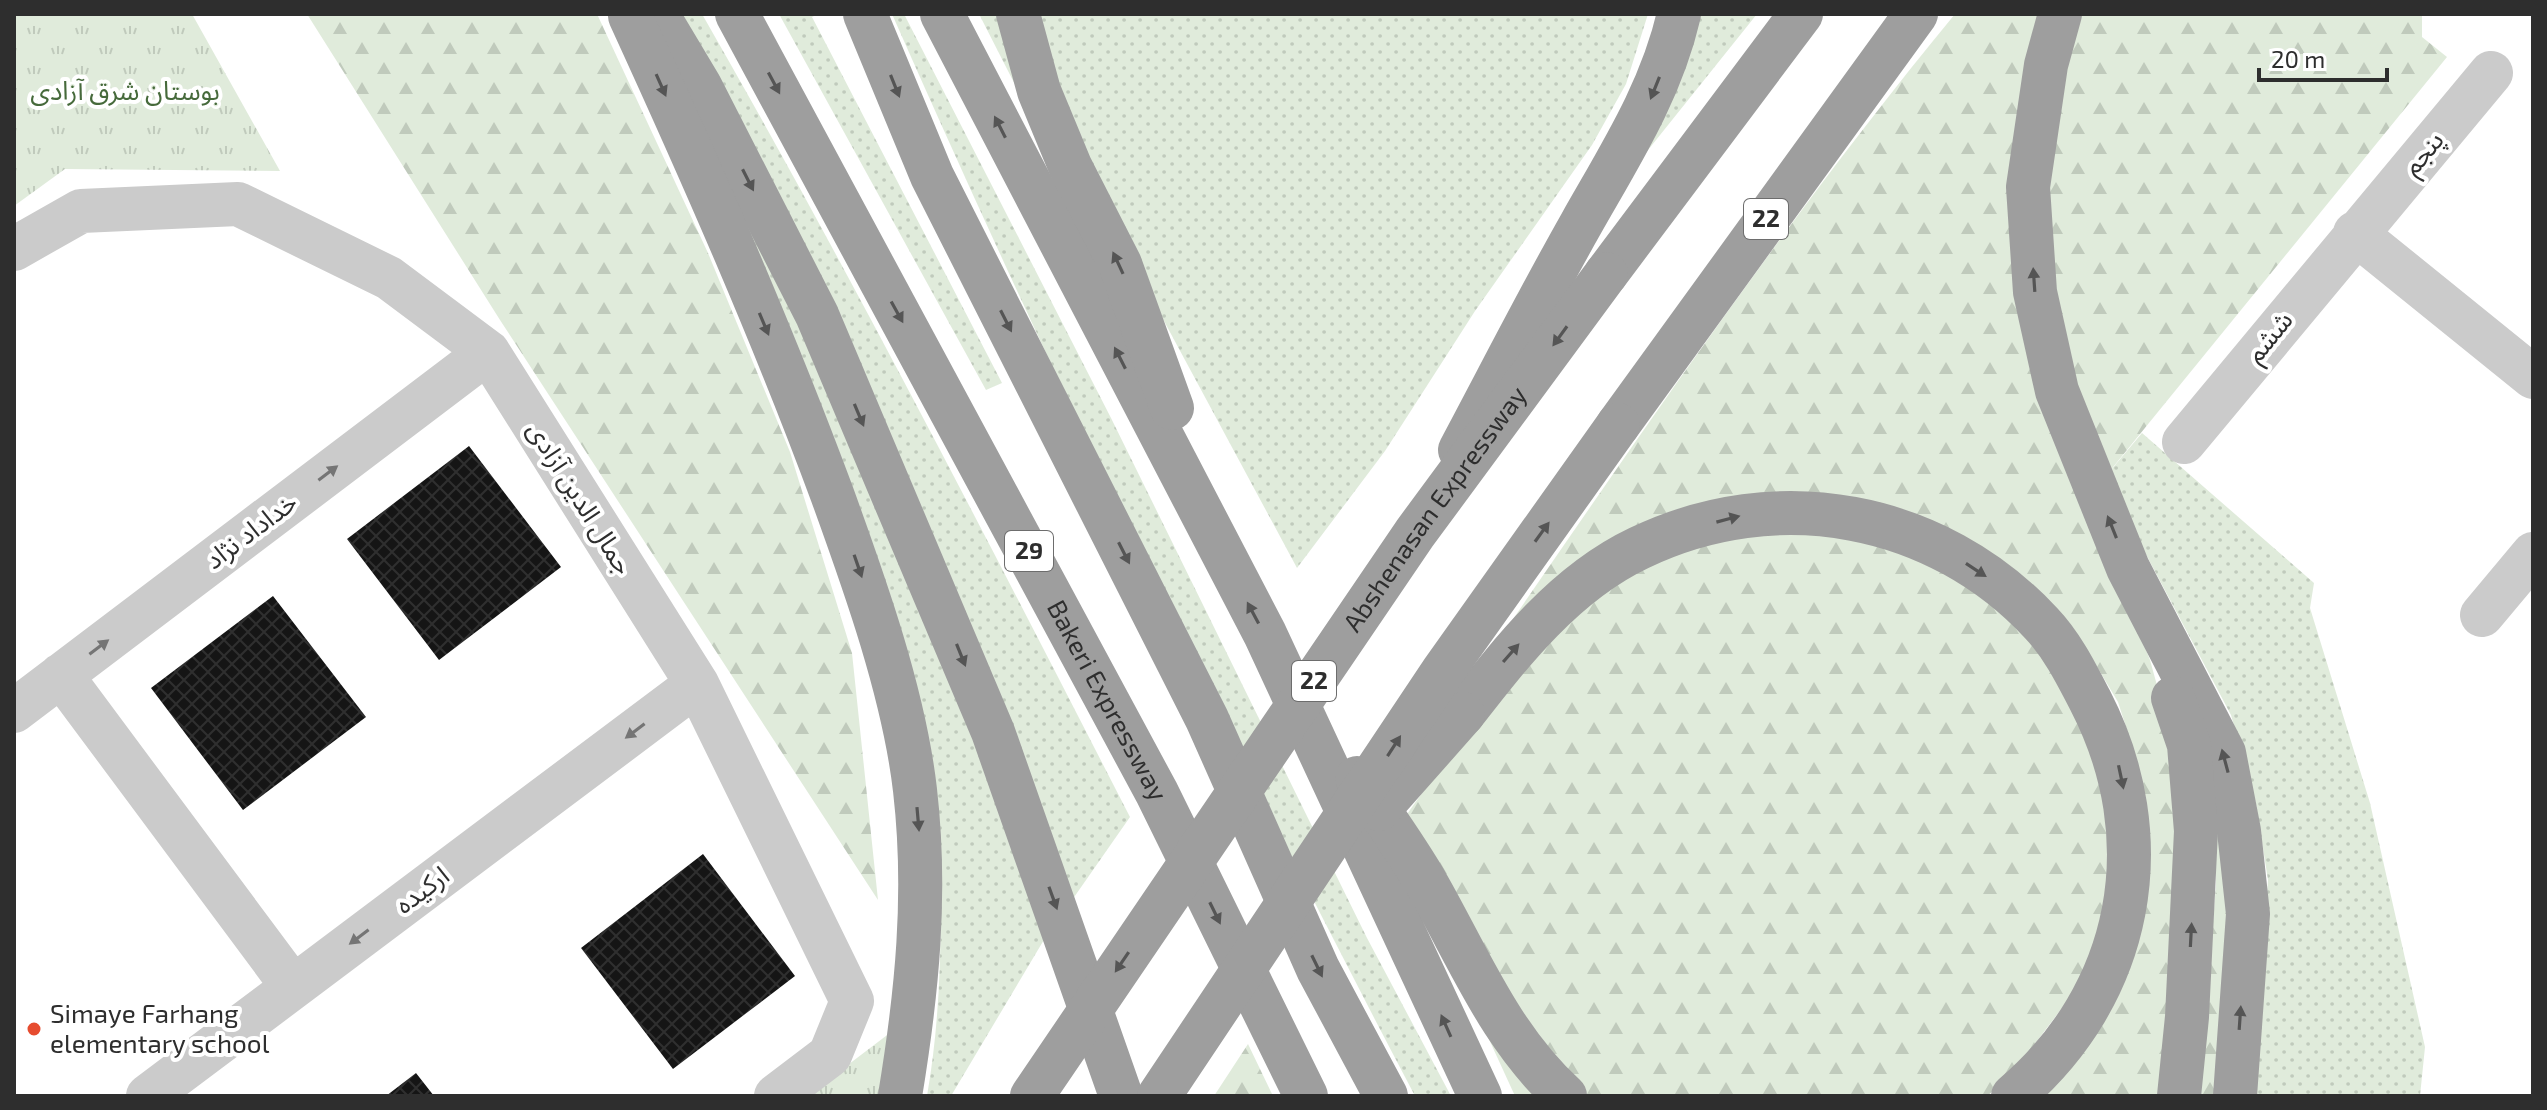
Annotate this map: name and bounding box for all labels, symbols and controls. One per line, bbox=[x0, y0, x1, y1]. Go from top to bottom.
scale bar bbox=[2259, 32, 2387, 82]
text: 20 m bbox=[2271, 44, 2325, 73]
one-way arrow bbox=[768, 71, 781, 94]
one-way arrow bbox=[654, 73, 667, 97]
park label: بوستان شرق آزادی bbox=[30, 74, 220, 106]
one-way arrow bbox=[889, 74, 902, 98]
one-way arrow bbox=[1648, 76, 1661, 100]
one-way arrow bbox=[993, 115, 1007, 138]
street label: پنجم bbox=[2395, 124, 2454, 184]
one-way arrow bbox=[741, 169, 755, 192]
road number: 22 bbox=[1744, 199, 1788, 239]
one-way arrow bbox=[1111, 251, 1125, 274]
one-way arrow bbox=[2027, 267, 2040, 292]
one-way arrow bbox=[891, 300, 904, 323]
street label: ششم bbox=[2238, 304, 2303, 372]
one-way arrow bbox=[1000, 309, 1013, 332]
one-way arrow bbox=[757, 312, 770, 336]
one-way arrow bbox=[1553, 326, 1568, 347]
one-way arrow bbox=[1113, 346, 1126, 369]
street label: Abshenasan Expressway bbox=[1336, 379, 1532, 637]
one-way arrow bbox=[853, 403, 866, 427]
street label: جمال الدین آزادی bbox=[521, 415, 641, 580]
one-way arrow bbox=[318, 466, 339, 482]
street label: خداداد نژاد bbox=[198, 485, 303, 575]
one-way arrow bbox=[1716, 513, 1741, 525]
one-way arrow bbox=[2105, 515, 2118, 539]
one-way arrow bbox=[1534, 522, 1549, 543]
road number: 29 bbox=[1005, 531, 1053, 571]
one-way arrow bbox=[1117, 541, 1131, 564]
one-way arrow bbox=[852, 554, 864, 578]
one-way arrow bbox=[1965, 562, 1987, 576]
street label: Bakeri Expressway bbox=[1042, 594, 1175, 806]
one-way arrow bbox=[1247, 602, 1261, 624]
one-way arrow bbox=[88, 639, 109, 655]
one-way arrow bbox=[954, 643, 967, 667]
one-way arrow bbox=[1502, 643, 1519, 663]
road number: 22 bbox=[1292, 661, 1336, 701]
one-way arrow bbox=[624, 723, 645, 738]
one-way arrow bbox=[1386, 735, 1401, 757]
one-way arrow bbox=[2218, 748, 2230, 773]
one-way arrow bbox=[2115, 765, 2128, 790]
one-way arrow bbox=[911, 807, 924, 832]
street label: ارکیده bbox=[388, 859, 455, 920]
one-way arrow bbox=[1047, 886, 1060, 910]
one-way arrow bbox=[1208, 901, 1222, 924]
one-way arrow bbox=[2185, 922, 2198, 947]
one-way arrow bbox=[349, 929, 370, 945]
one-way arrow bbox=[1115, 951, 1129, 973]
one-way arrow bbox=[1310, 954, 1324, 977]
place label: Simaye Farhang elementary school bbox=[50, 997, 270, 1058]
one-way arrow bbox=[2234, 1005, 2247, 1030]
one-way arrow bbox=[1439, 1014, 1453, 1038]
marker: Simaye Farhang elementary school bbox=[25, 1020, 43, 1038]

